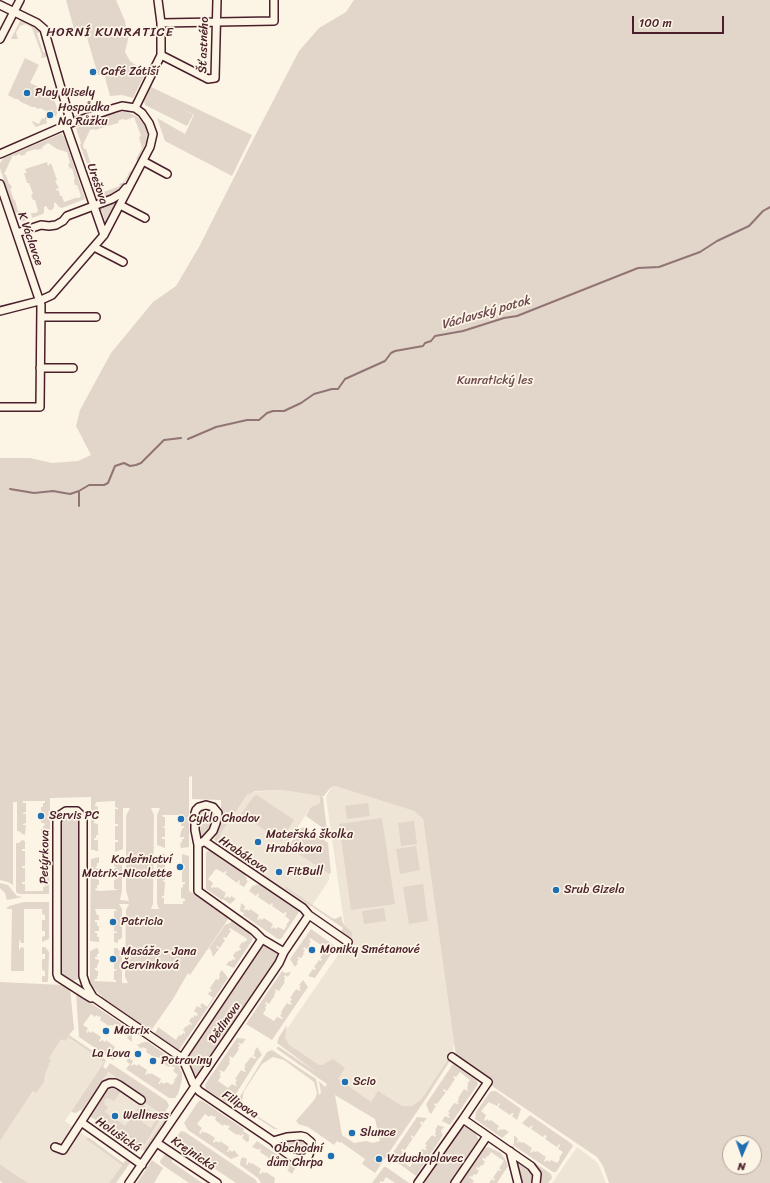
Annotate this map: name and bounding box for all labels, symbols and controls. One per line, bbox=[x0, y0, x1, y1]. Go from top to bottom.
scale bar bbox=[634, 8, 726, 34]
text: 100 m bbox=[639, 12, 672, 34]
street label: Šťastného bbox=[196, 16, 212, 74]
district label: HORNÍ KUNRATICE bbox=[47, 25, 173, 41]
place label: Café Zátiší bbox=[101, 65, 159, 79]
marker: Café Zátiší bbox=[88, 67, 98, 77]
place label: Play Wisely bbox=[35, 86, 95, 100]
marker: Play Wisely bbox=[22, 88, 32, 98]
place label: Hospůdka Na Růžku bbox=[58, 101, 110, 129]
marker: Hospůdka Na Růžku bbox=[45, 110, 55, 120]
street label: Urešova bbox=[83, 162, 111, 206]
street label: K Václavce bbox=[14, 210, 46, 268]
water label: Václavský potok bbox=[440, 293, 532, 333]
park label: Kunratický les bbox=[457, 374, 533, 388]
place label: Servis PC bbox=[49, 809, 99, 823]
marker: Servis PC bbox=[36, 811, 46, 821]
place label: Cyklo Chodov bbox=[189, 812, 260, 826]
marker: Cyklo Chodov bbox=[176, 814, 186, 824]
place label: Mateřská školka Hrabákova bbox=[266, 828, 353, 856]
street label: Petýrkova bbox=[37, 830, 53, 884]
street label: Hrabákova bbox=[216, 833, 270, 877]
marker: Mateřská školka Hrabákova bbox=[253, 837, 263, 847]
place label: Kadeřnictví Matrix-Nicolette bbox=[82, 853, 172, 881]
marker: Kadeřnictví Matrix-Nicolette bbox=[175, 862, 185, 872]
place label: FitBull bbox=[287, 865, 323, 879]
marker: FitBull bbox=[274, 867, 284, 877]
place label: Srub Gizela bbox=[564, 883, 625, 897]
marker: Srub Gizela bbox=[551, 885, 561, 895]
place label: Patricia bbox=[121, 915, 163, 929]
marker: Patricia bbox=[108, 917, 118, 927]
place label: Moniky Smétanové bbox=[320, 943, 420, 957]
place label: Masáže - Jana Červinková bbox=[121, 945, 196, 973]
marker: Moniky Smétanové bbox=[307, 945, 317, 955]
marker: Masáže - Jana Červinková bbox=[108, 954, 118, 964]
street label: Dědinova bbox=[206, 999, 244, 1047]
place label: Matrix bbox=[114, 1024, 149, 1038]
marker: Matrix bbox=[101, 1026, 111, 1036]
place label: La Lova bbox=[92, 1047, 130, 1061]
marker: La Lova bbox=[133, 1049, 143, 1059]
place label: Potraviny bbox=[161, 1054, 212, 1068]
marker: Potraviny bbox=[148, 1056, 158, 1066]
place label: Scio bbox=[353, 1075, 376, 1089]
marker: Scio bbox=[340, 1077, 350, 1087]
street label: Filipova bbox=[219, 1088, 261, 1122]
place label: Wellness bbox=[123, 1109, 169, 1123]
marker: Wellness bbox=[110, 1111, 120, 1121]
street label: Holušická bbox=[93, 1114, 143, 1156]
place label: Slunce bbox=[360, 1126, 396, 1140]
marker: Slunce bbox=[347, 1128, 357, 1138]
street label: Krejnická bbox=[168, 1134, 218, 1174]
north arrow bbox=[722, 1135, 762, 1175]
place label: Obchodní dům Chrpa bbox=[267, 1142, 323, 1170]
marker: Obchodní dům Chrpa bbox=[326, 1151, 336, 1161]
place label: Vzduchoplavec bbox=[387, 1152, 463, 1166]
marker: Vzduchoplavec bbox=[374, 1154, 384, 1164]
text: N bbox=[737, 1157, 746, 1176]

